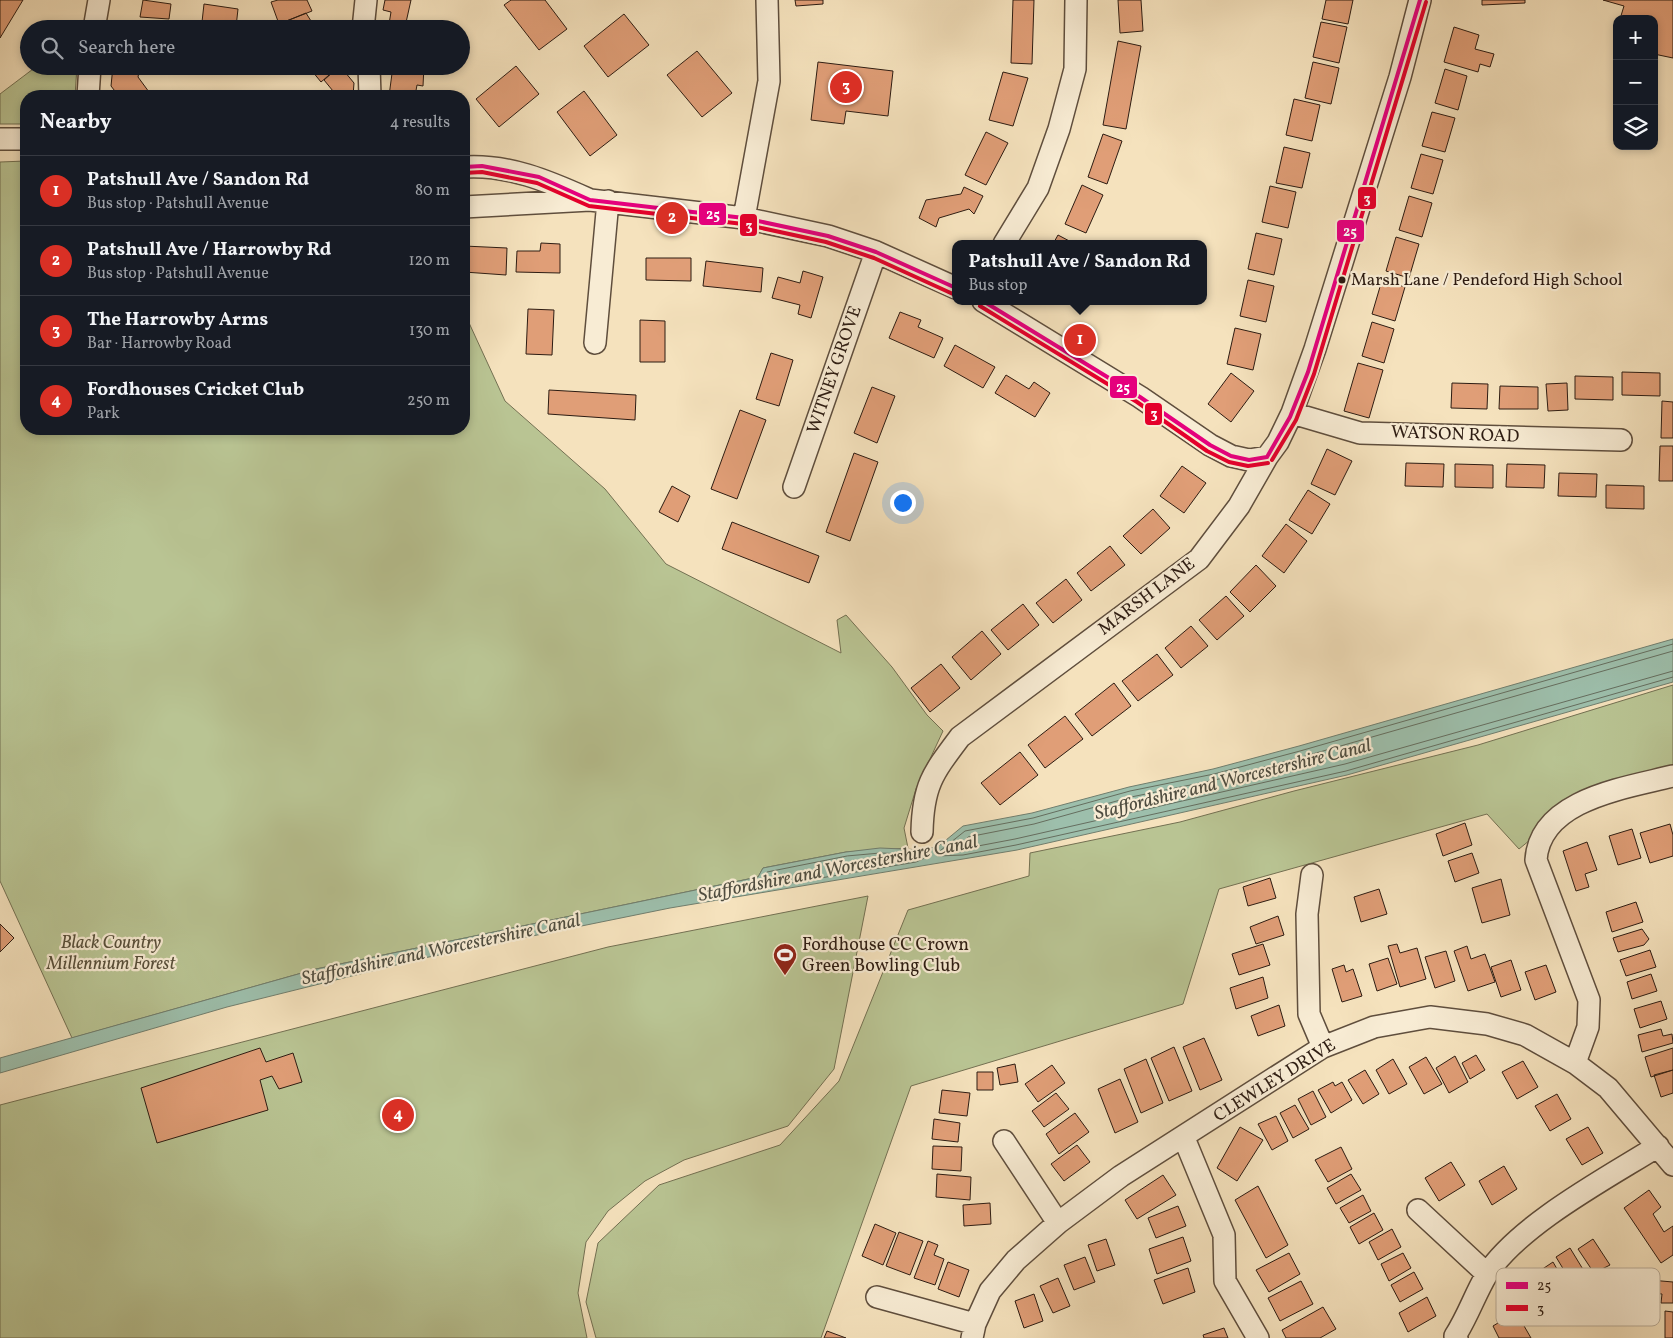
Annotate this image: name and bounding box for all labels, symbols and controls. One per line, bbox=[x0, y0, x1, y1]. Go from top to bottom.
map controls bbox=[1613, 15, 1658, 150]
button: + bbox=[1613, 15, 1658, 60]
search box bbox=[20, 20, 470, 75]
icon: search bbox=[38, 34, 66, 62]
text: Search here bbox=[78, 35, 175, 61]
button: − bbox=[1613, 60, 1658, 105]
pin: 3 bbox=[830, 68, 862, 106]
button: layers bbox=[1613, 105, 1658, 150]
text: Nearby bbox=[40, 108, 111, 137]
text: 4 results bbox=[390, 112, 450, 134]
text: Patshull Ave / Sandon Rd bbox=[87, 167, 309, 193]
text: 1 bbox=[53, 180, 59, 202]
text: 80 m bbox=[415, 180, 450, 202]
line badge: 3 bbox=[1357, 186, 1377, 210]
text: 3 bbox=[1363, 190, 1371, 209]
text: Bus stop · Patshull Avenue bbox=[87, 193, 269, 215]
pin: 2 bbox=[656, 199, 688, 237]
line badge: 25 bbox=[698, 202, 727, 226]
text: 25 bbox=[706, 206, 720, 225]
line badge: 3 bbox=[739, 213, 758, 237]
text: 3 bbox=[745, 217, 753, 236]
line badge: 25 bbox=[1336, 219, 1365, 243]
text: 25 bbox=[1343, 223, 1357, 242]
text: Patshull Ave / Harrowby Rd bbox=[87, 237, 331, 263]
popup bbox=[952, 240, 1207, 305]
text: Patshull Ave / Sandon Rd bbox=[968, 249, 1191, 275]
text: 2 bbox=[52, 250, 60, 272]
text: 120 m bbox=[408, 250, 450, 272]
text: Bus stop · Patshull Avenue bbox=[87, 263, 269, 285]
place label: Marsh Lane / Pendeford High School bbox=[1351, 269, 1623, 292]
text: Bus stop bbox=[968, 275, 1027, 297]
marker: Marsh Lane / Pendeford High School bbox=[1337, 275, 1347, 285]
street label: WITNEY GROVE bbox=[801, 303, 869, 437]
text: The Harrowby Arms bbox=[87, 307, 268, 333]
text: 3 bbox=[52, 320, 60, 342]
text: 130 m bbox=[409, 320, 450, 342]
pin: 1 bbox=[1064, 321, 1096, 359]
text: Bar · Harrowby Road bbox=[87, 333, 231, 355]
line badge: 25 bbox=[1109, 375, 1138, 399]
text: Fordhouses Cricket Club bbox=[87, 377, 304, 403]
text: 25 bbox=[1116, 379, 1130, 398]
text: 4 bbox=[51, 390, 61, 412]
text: 250 m bbox=[407, 390, 450, 412]
line badge: 3 bbox=[1144, 402, 1163, 426]
text: Park bbox=[87, 403, 120, 425]
text: 3 bbox=[1150, 405, 1158, 424]
street label: WATSON ROAD bbox=[1390, 420, 1520, 450]
your location bbox=[890, 490, 916, 516]
street label: MARSH LANE bbox=[1093, 552, 1201, 642]
water label: Staffordshire and Worcestershire Canal bbox=[1092, 733, 1374, 827]
water label: Staffordshire and Worcestershire Canal bbox=[696, 829, 980, 909]
water label: Staffordshire and Worcestershire Canal bbox=[299, 908, 583, 992]
park label: Black Country Millennium Forest bbox=[46, 931, 176, 977]
place label: Fordhouse CC Crown Green Bowling Club bbox=[802, 933, 969, 979]
sports icon: Fordhouse CC Crown Green Bowling Club bbox=[772, 942, 798, 976]
street label: CLEWLEY DRIVE bbox=[1209, 1033, 1341, 1129]
pin: 4 bbox=[382, 1096, 414, 1134]
legend bbox=[1496, 1268, 1660, 1326]
text: 25 bbox=[1537, 1277, 1551, 1296]
text: 3 bbox=[1537, 1300, 1544, 1319]

